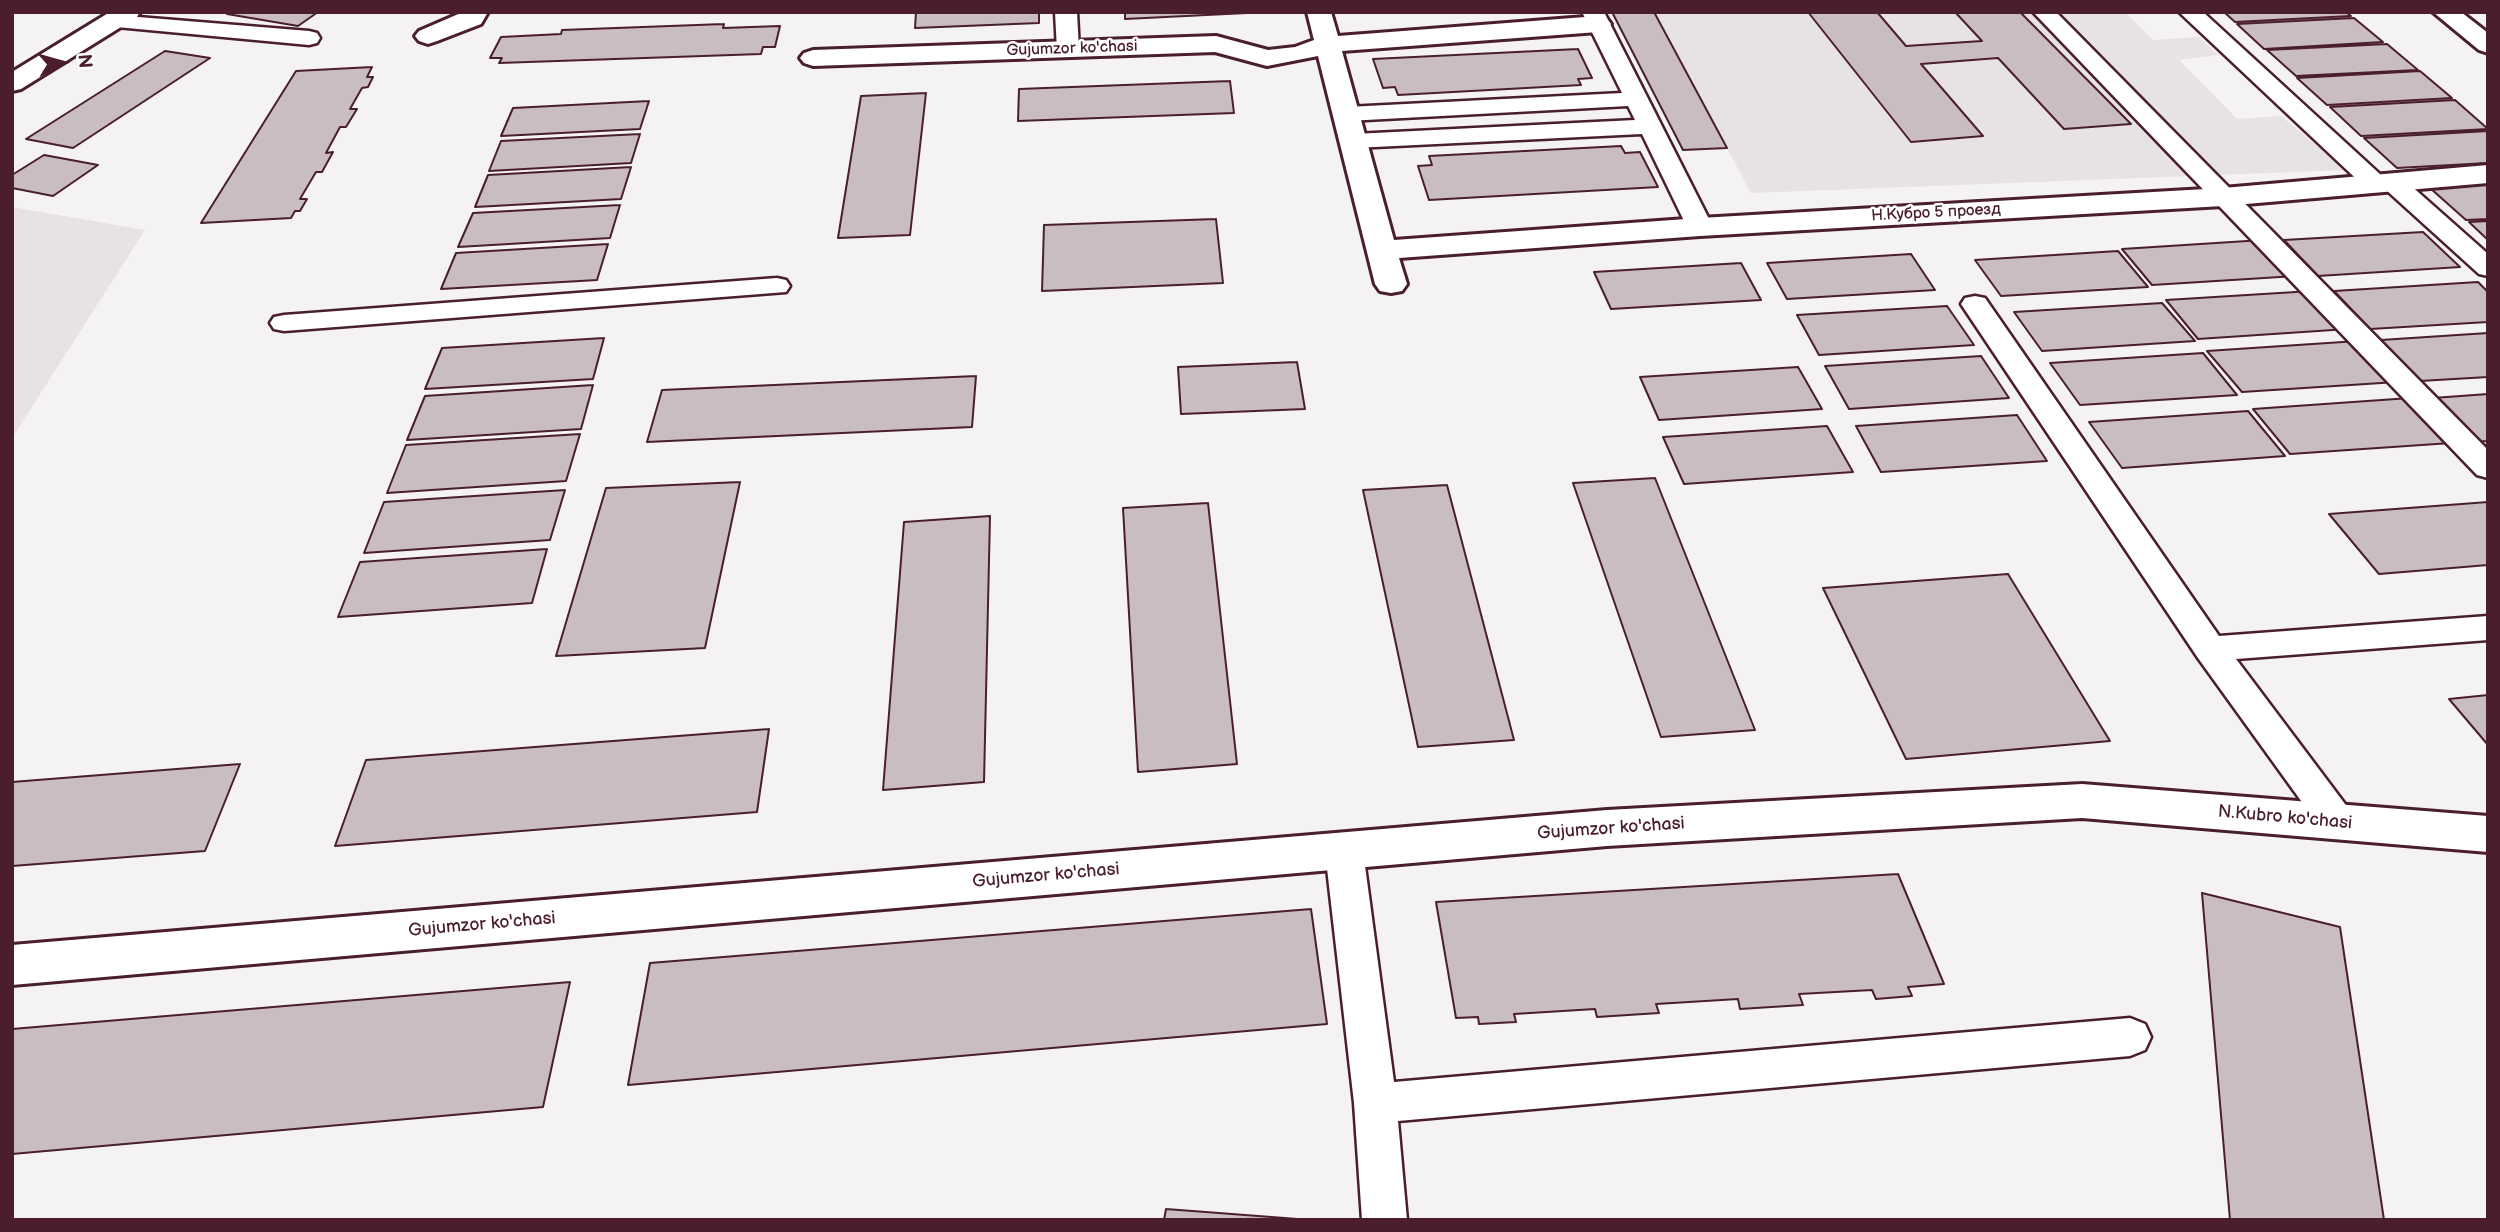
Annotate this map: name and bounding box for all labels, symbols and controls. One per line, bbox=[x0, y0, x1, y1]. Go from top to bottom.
north arrow bbox=[28, 28, 98, 98]
street label: Gujumzor ko'chasi bbox=[1006, 37, 1138, 61]
text: N bbox=[72, 53, 96, 69]
street label: Н.Кубро 5 проезд bbox=[1871, 200, 2001, 226]
street label: N.Kubro ko'chasi bbox=[2217, 801, 2353, 835]
street label: Gujumzor ko'chasi bbox=[1537, 813, 1685, 845]
street label: Gujumzor ko'chasi bbox=[971, 859, 1121, 893]
street label: Gujumzor ko'chasi bbox=[407, 908, 557, 942]

